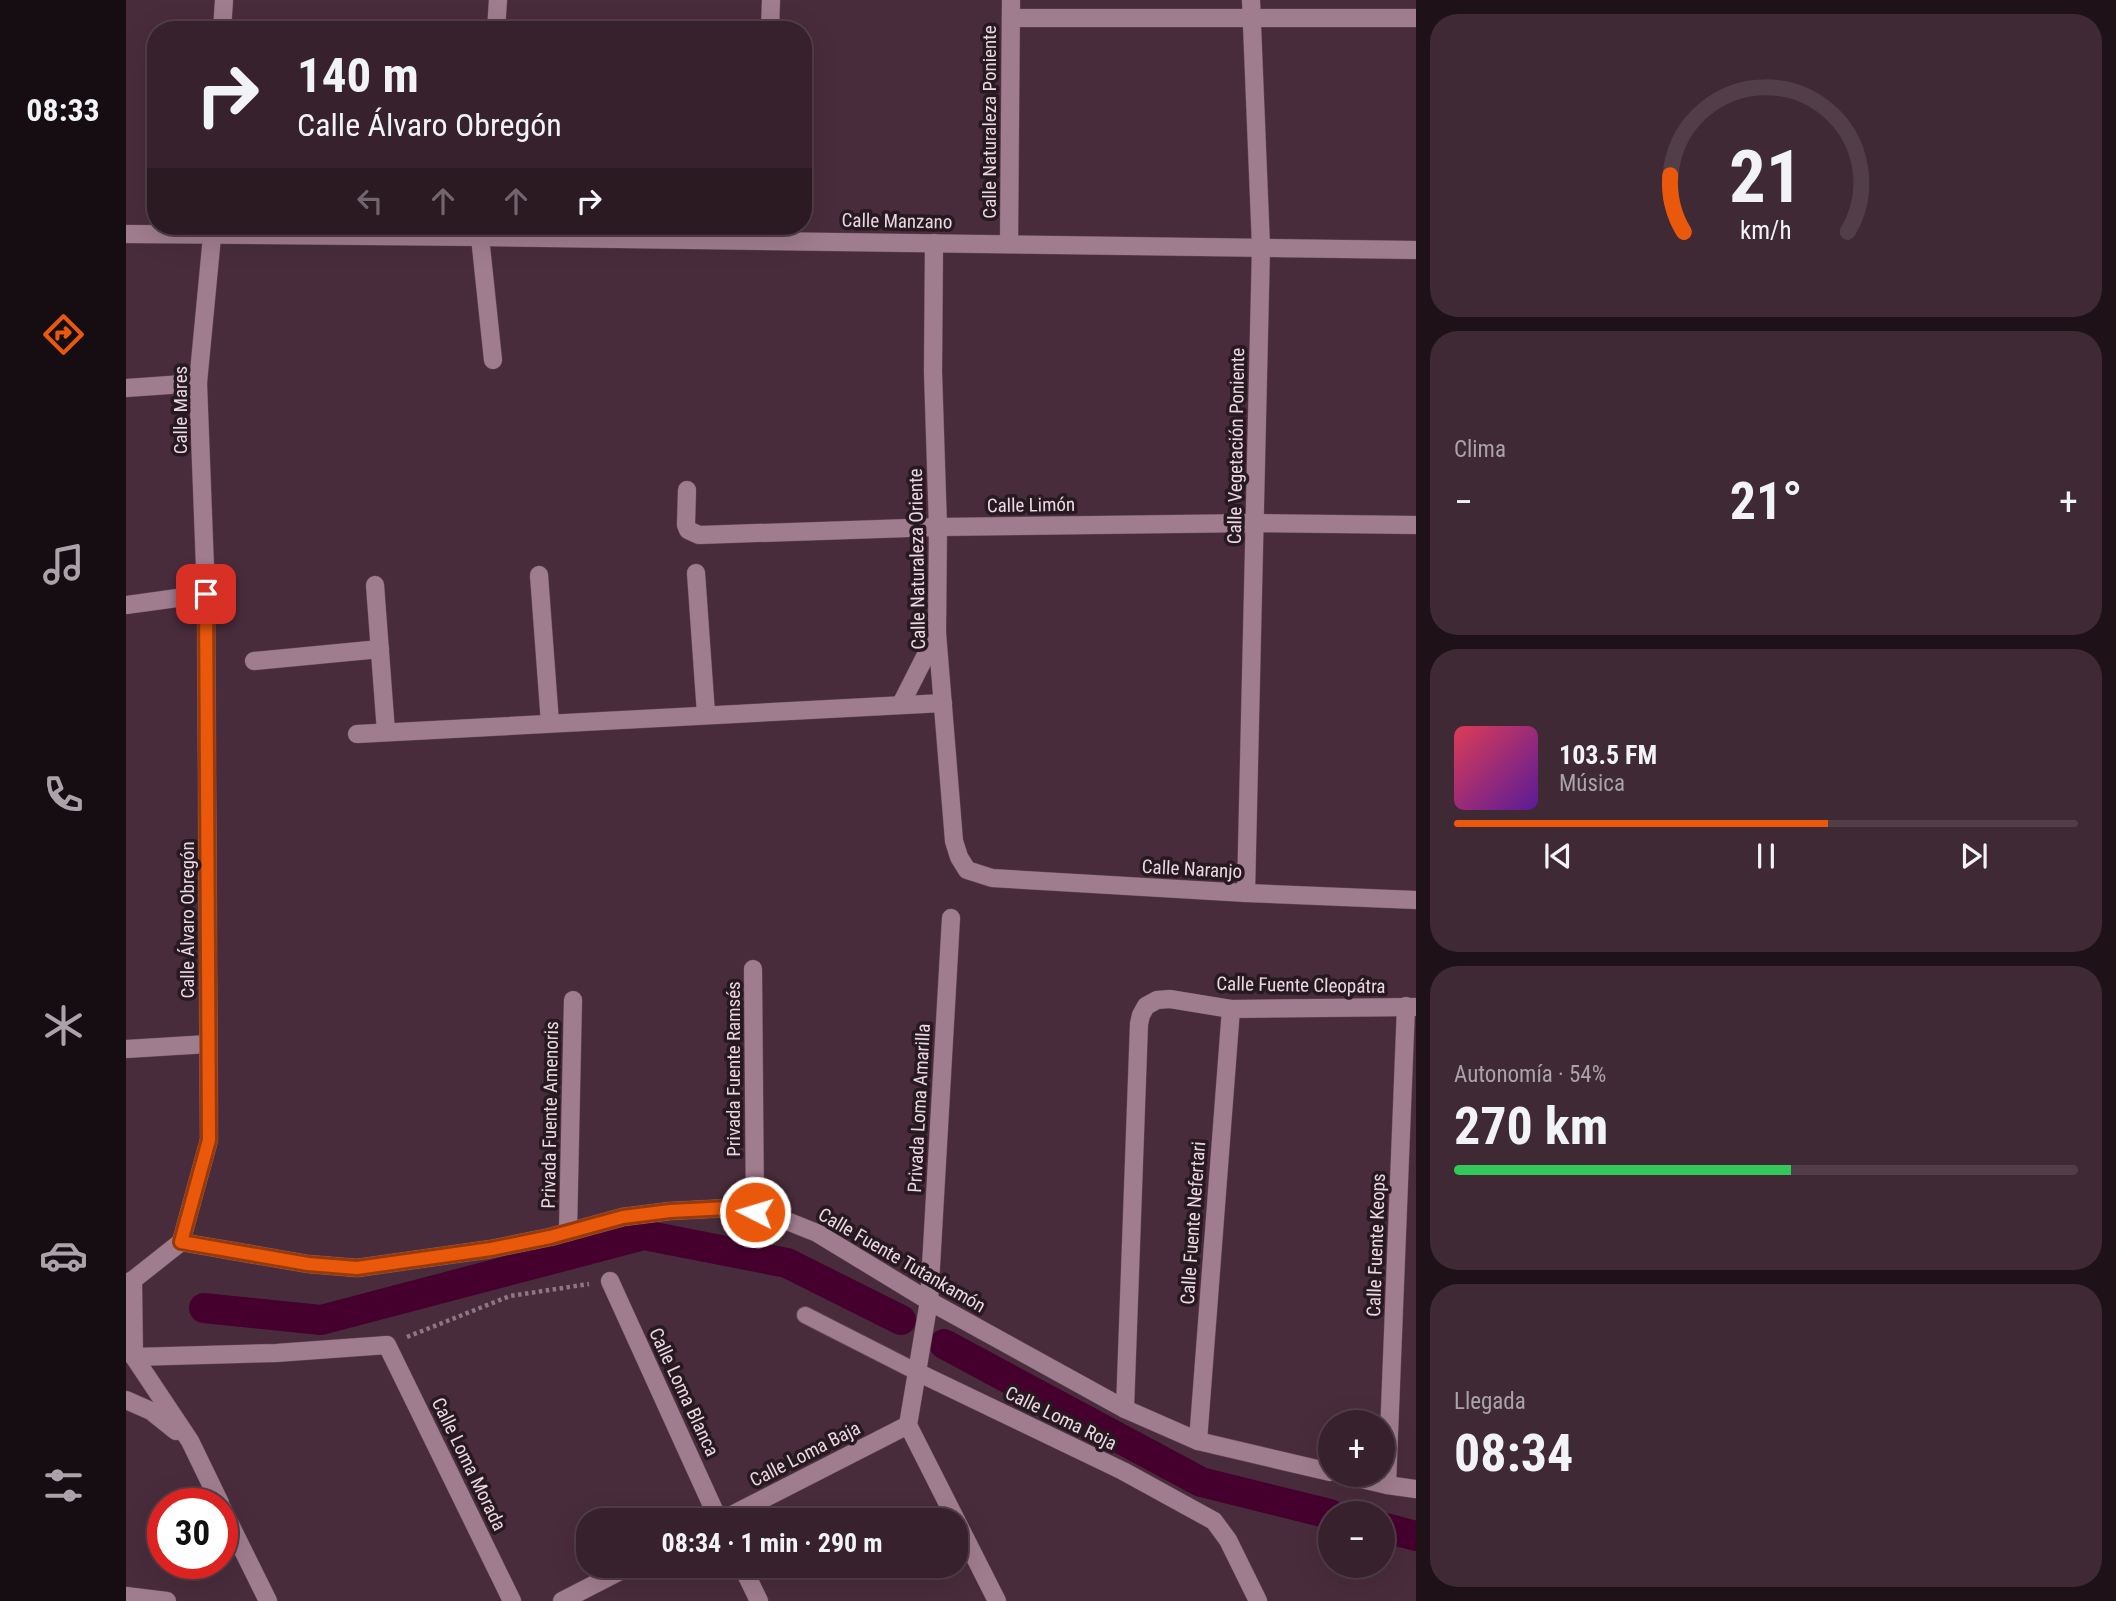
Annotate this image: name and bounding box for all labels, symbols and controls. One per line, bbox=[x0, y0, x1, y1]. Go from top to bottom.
street label: Calle Naturaleza Poniente bbox=[978, 25, 1001, 219]
text: 140 m bbox=[297, 47, 419, 104]
icon: right bbox=[182, 49, 273, 140]
text: 08:33 bbox=[26, 91, 100, 129]
text: Calle Álvaro Obregón bbox=[297, 106, 562, 144]
text: 21 bbox=[1729, 134, 1803, 220]
icon: left bbox=[351, 182, 389, 220]
icon: ahead bbox=[424, 182, 462, 220]
icon: ahead bbox=[497, 182, 535, 220]
icon: right bbox=[570, 182, 608, 220]
street label: Calle Manzano bbox=[841, 209, 953, 233]
text: km/h bbox=[1740, 216, 1792, 245]
icon: directions bbox=[39, 310, 88, 359]
street label: Calle Vegetación Poniente bbox=[1223, 348, 1249, 544]
street label: Calle Mares bbox=[169, 366, 192, 454]
text: Clima bbox=[1454, 436, 1506, 463]
street label: Calle Naturaleza Oriente bbox=[904, 468, 930, 650]
text: 21° bbox=[1730, 471, 1802, 532]
text: − bbox=[1454, 480, 1473, 524]
text: + bbox=[2059, 480, 2078, 524]
street label: Calle Limón bbox=[987, 493, 1075, 517]
icon: music bbox=[39, 540, 88, 589]
pin bbox=[176, 564, 236, 624]
icon: arrive bbox=[187, 575, 225, 613]
text: 103.5 FM bbox=[1559, 740, 1657, 770]
icon: phone bbox=[39, 770, 88, 819]
text: Música bbox=[1559, 770, 1625, 797]
icon: previous bbox=[1539, 837, 1577, 875]
icon: pause bbox=[1747, 837, 1785, 875]
icon: next bbox=[1955, 837, 1993, 875]
street label: Calle Álvaro Obregón bbox=[176, 841, 199, 999]
street label: Calle Naranjo bbox=[1141, 855, 1243, 883]
street label: Calle Fuente Cleopátra bbox=[1216, 972, 1386, 998]
street label: Privada Fuente Ramsés bbox=[722, 981, 745, 1157]
icon: climate bbox=[39, 1001, 88, 1050]
street label: Privada Fuente Amenoris bbox=[537, 1021, 563, 1209]
street label: Privada Loma Amarilla bbox=[903, 1023, 935, 1193]
text: Autonomía · 54% bbox=[1454, 1061, 1606, 1088]
text: 270 km bbox=[1454, 1096, 1608, 1157]
street label: Calle Fuente Nefertari bbox=[1176, 1141, 1210, 1305]
street label: Calle Fuente Keops bbox=[1362, 1173, 1390, 1317]
position arrow bbox=[718, 1175, 792, 1249]
street label: Calle Fuente Tutankamón bbox=[814, 1203, 990, 1317]
icon: car bbox=[39, 1231, 88, 1280]
street label: Calle Loma Blanca bbox=[644, 1324, 724, 1460]
street label: Calle Loma Roja bbox=[1001, 1381, 1121, 1455]
text: Llegada bbox=[1454, 1388, 1526, 1415]
street label: Calle Loma Morada bbox=[427, 1394, 511, 1534]
map controls bbox=[1318, 1410, 1395, 1578]
button: + bbox=[1318, 1410, 1395, 1487]
street label: Calle Loma Baja bbox=[746, 1416, 864, 1492]
text: 08:34 bbox=[1454, 1423, 1573, 1484]
icon: filters bbox=[39, 1461, 88, 1510]
speed limit sign: 30 bbox=[147, 1488, 238, 1579]
button: − bbox=[1318, 1501, 1395, 1578]
text: 08:34 · 1 min · 290 m bbox=[662, 1528, 882, 1558]

